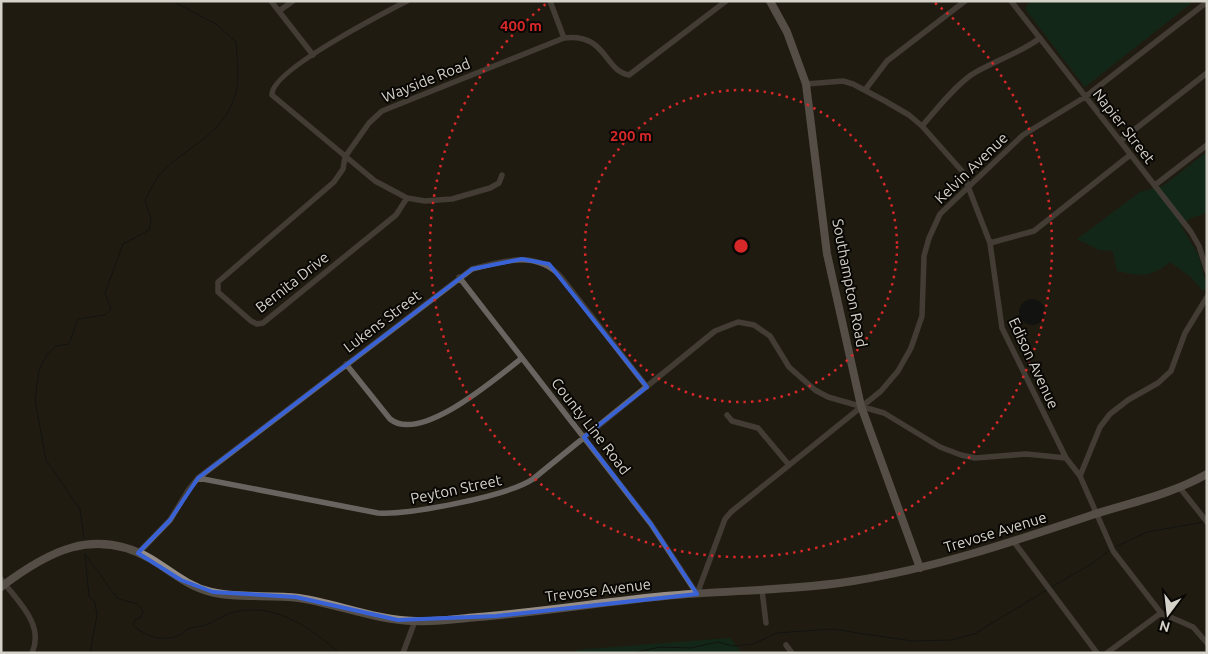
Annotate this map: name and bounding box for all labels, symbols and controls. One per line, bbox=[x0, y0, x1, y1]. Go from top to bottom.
text: 400 m bbox=[500, 17, 542, 34]
street label: Wayside Road bbox=[379, 55, 473, 105]
street label: Napier Street bbox=[1090, 85, 1159, 167]
text: 200 m bbox=[610, 127, 652, 144]
street label: Kelvin Avenue bbox=[931, 129, 1011, 207]
street label: Southampton Road bbox=[829, 217, 871, 349]
centre of rings bbox=[732, 237, 750, 255]
street label: Bernita Drive bbox=[252, 248, 332, 316]
street label: Lukens Street bbox=[340, 286, 424, 356]
street label: Edison Avenue bbox=[1005, 315, 1063, 411]
street label: County Line Road bbox=[548, 374, 634, 478]
street label: Peyton Street bbox=[409, 471, 503, 507]
street label: Trevose Avenue bbox=[942, 508, 1048, 556]
street label: Trevose Avenue bbox=[544, 575, 652, 605]
north arrow bbox=[1143, 589, 1193, 639]
text: N bbox=[1158, 617, 1172, 636]

